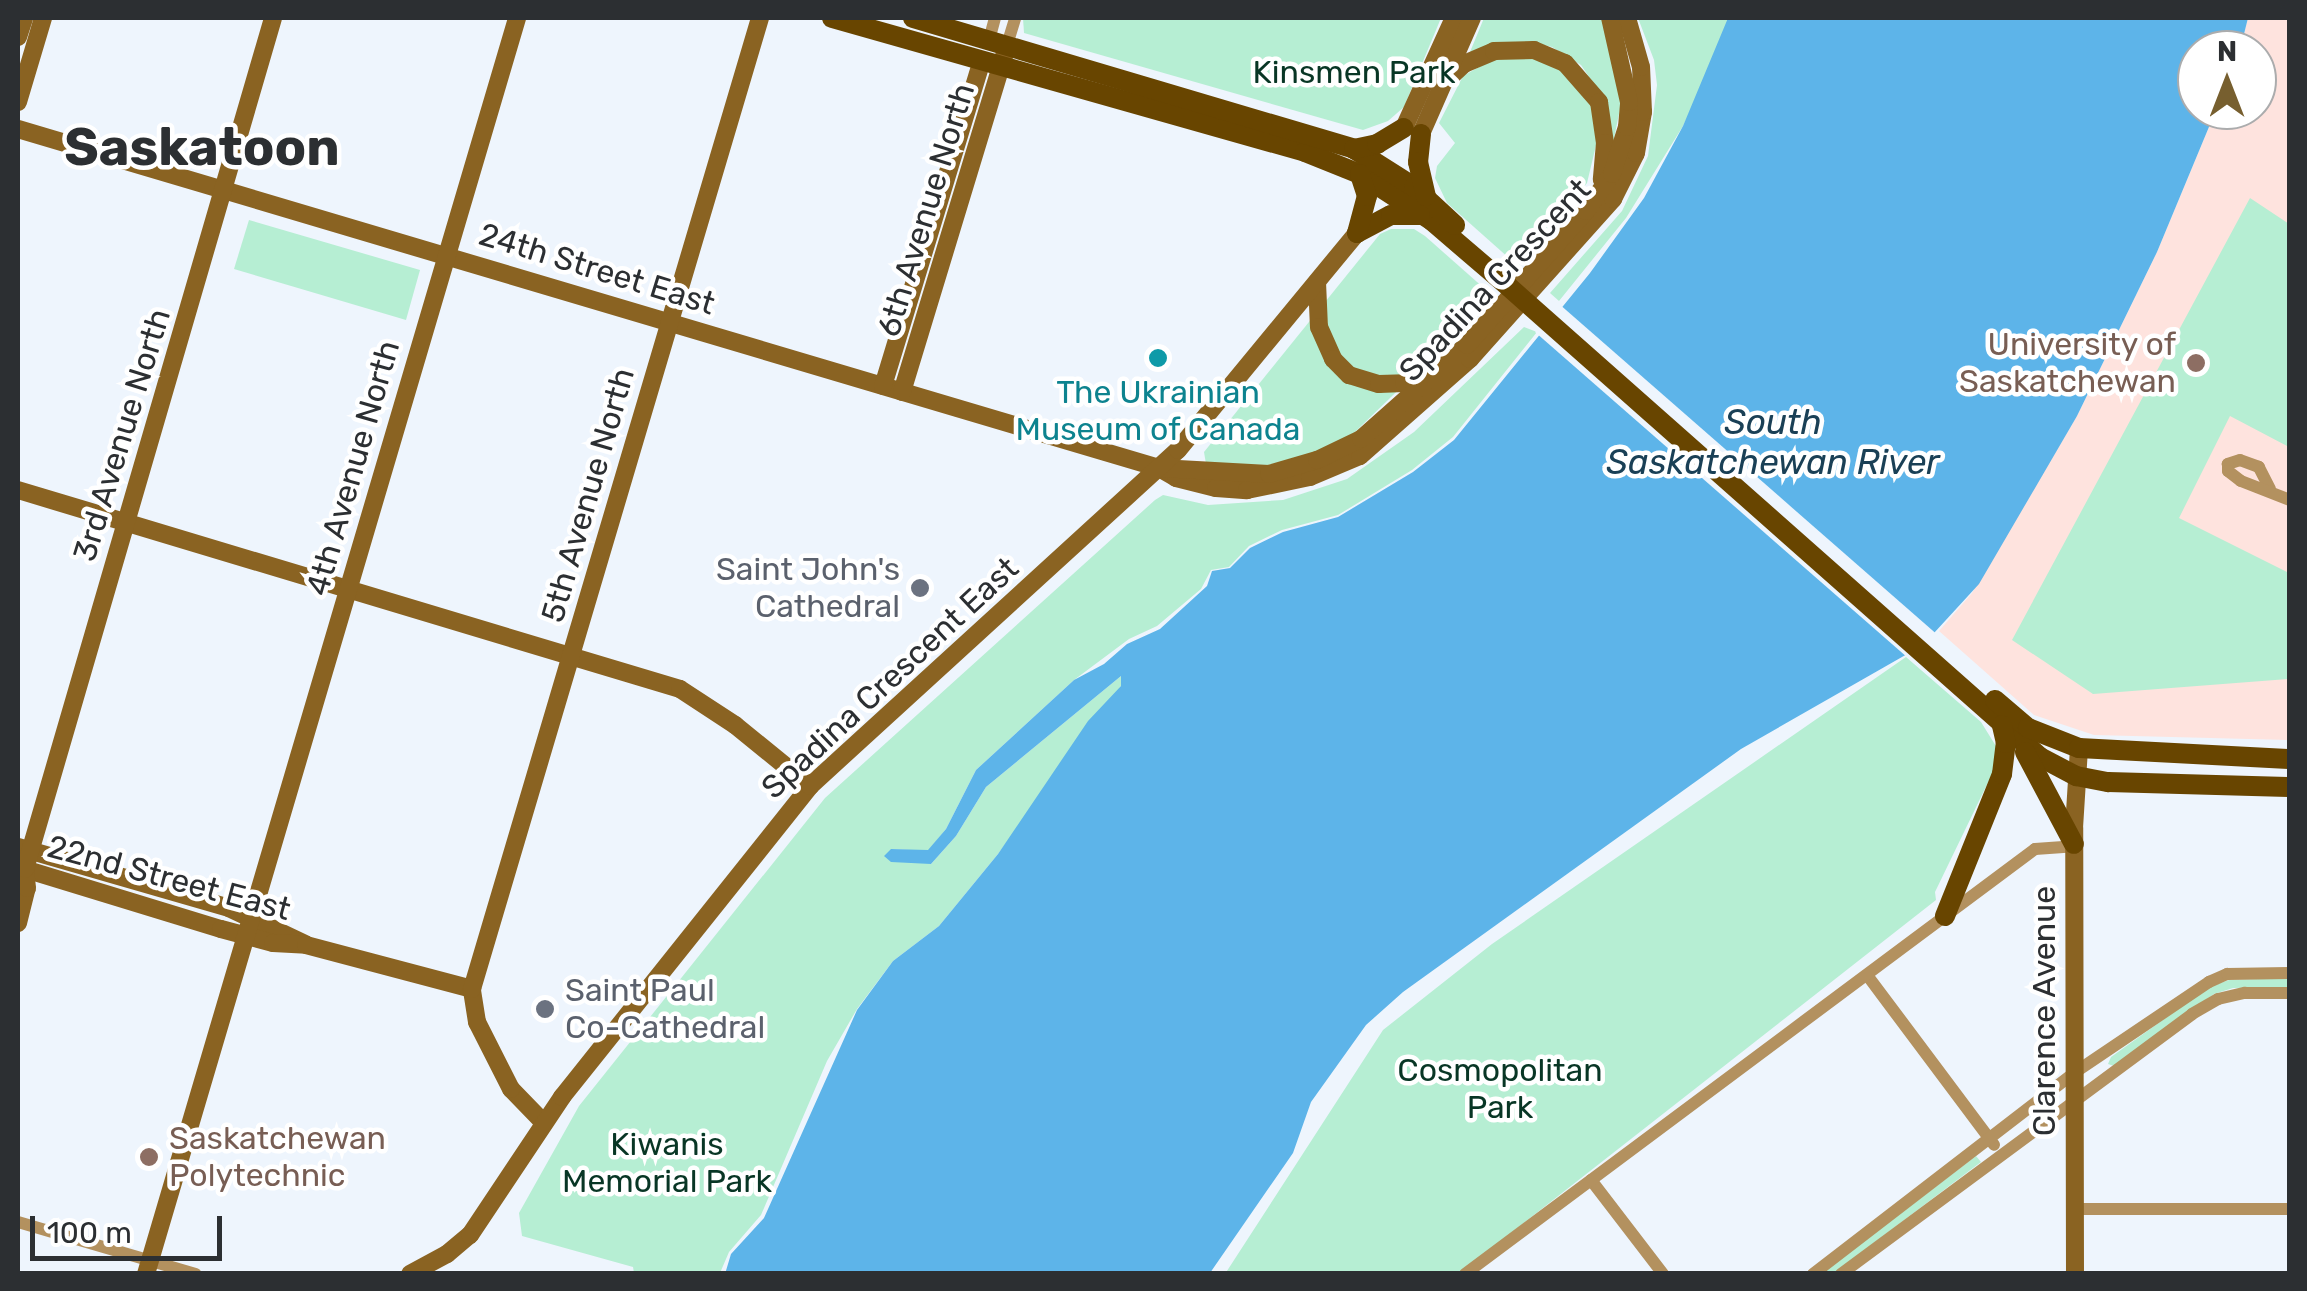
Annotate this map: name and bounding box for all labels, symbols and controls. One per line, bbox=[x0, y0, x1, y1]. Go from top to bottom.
north arrow bbox=[2177, 30, 2277, 130]
text: N bbox=[2217, 35, 2237, 68]
park label: Kinsmen Park bbox=[1253, 53, 1455, 91]
street label: 6th Avenue North bbox=[869, 78, 983, 342]
district label: Saskatoon bbox=[64, 117, 340, 179]
street label: Spadina Crescent bbox=[1391, 171, 1599, 389]
street label: 24th Street East bbox=[475, 215, 719, 323]
street label: 3rd Avenue North bbox=[65, 304, 179, 566]
place label: University of Saskatchewan bbox=[1959, 326, 2176, 401]
street label: 4th Avenue North bbox=[298, 336, 408, 600]
marker: The Ukrainian Museum of Canada bbox=[1147, 347, 1169, 369]
marker: University of Saskatchewan bbox=[2185, 352, 2207, 374]
street label: 5th Avenue North bbox=[533, 363, 643, 627]
place label: The Ukrainian Museum of Canada bbox=[1015, 374, 1301, 449]
water label: South Saskatchewan River bbox=[1606, 401, 1940, 483]
street label: Spadina Crescent East bbox=[754, 549, 1026, 807]
place label: Saint John's Cathedral bbox=[716, 551, 900, 626]
marker: Saint John's Cathedral bbox=[909, 577, 931, 599]
street label: 22nd Street East bbox=[43, 827, 295, 929]
street label: Clarence Avenue bbox=[2025, 885, 2063, 1137]
place label: Saint Paul Co-Cathedral bbox=[565, 972, 765, 1047]
marker: Saint Paul Co-Cathedral bbox=[534, 998, 556, 1020]
park label: Cosmopolitan Park bbox=[1397, 1052, 1603, 1127]
place label: Saskatchewan Polytechnic bbox=[169, 1120, 386, 1195]
park label: Kiwanis Memorial Park bbox=[562, 1126, 772, 1201]
marker: Saskatchewan Polytechnic bbox=[138, 1146, 160, 1168]
scale bar bbox=[35, 1196, 228, 1258]
text: 100 m bbox=[47, 1215, 132, 1251]

